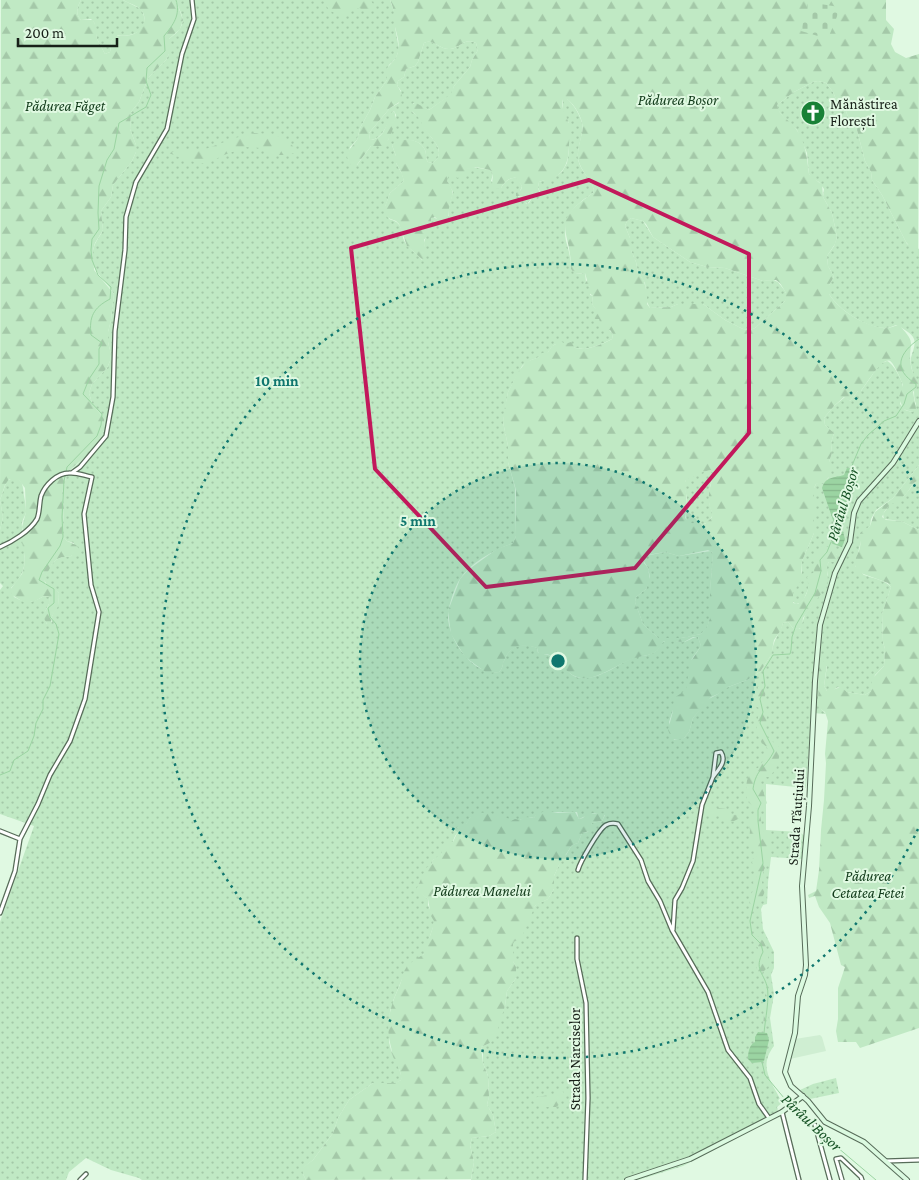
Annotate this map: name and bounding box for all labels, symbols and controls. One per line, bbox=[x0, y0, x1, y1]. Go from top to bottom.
scale bar bbox=[18, 15, 116, 47]
text: 200 m bbox=[25, 25, 64, 41]
park label: Pădurea Boșor bbox=[638, 92, 719, 110]
place label: Mănăstirea Florești bbox=[830, 96, 898, 131]
park label: Pădurea Făget bbox=[25, 98, 106, 115]
church icon: Mănăstirea Florești bbox=[800, 100, 826, 126]
text: 10 min bbox=[255, 373, 299, 389]
water label: Pârâul Boșor bbox=[823, 465, 864, 543]
text: 5 min bbox=[400, 513, 436, 529]
centre of rings bbox=[549, 652, 567, 670]
street label: Strada Tăuțiului bbox=[785, 768, 809, 866]
park label: Pădurea Cetatea Fetei bbox=[832, 868, 905, 901]
park label: Pădurea Manelui bbox=[433, 883, 532, 899]
street label: Strada Narciselor bbox=[567, 1007, 583, 1110]
water label: Pârâul Boșor bbox=[777, 1090, 845, 1156]

